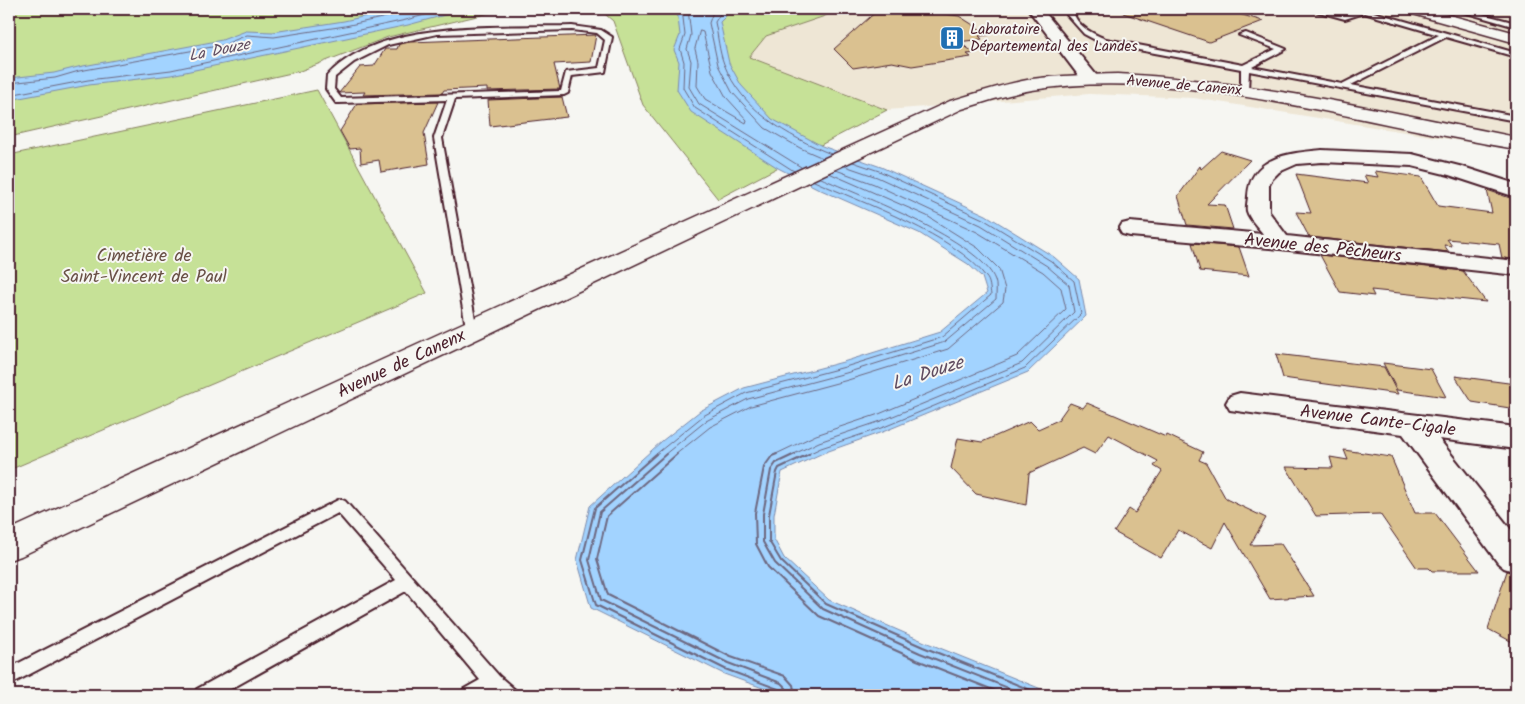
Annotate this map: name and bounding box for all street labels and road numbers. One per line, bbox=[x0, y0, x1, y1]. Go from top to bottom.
street label: Avenue de Canenx bbox=[1125, 69, 1243, 103]
street label: Avenue des Pêcheurs bbox=[1243, 226, 1403, 271]
street label: Avenue de Canenx bbox=[333, 322, 471, 407]
street label: Avenue Cante-Cigale bbox=[1298, 398, 1457, 445]

